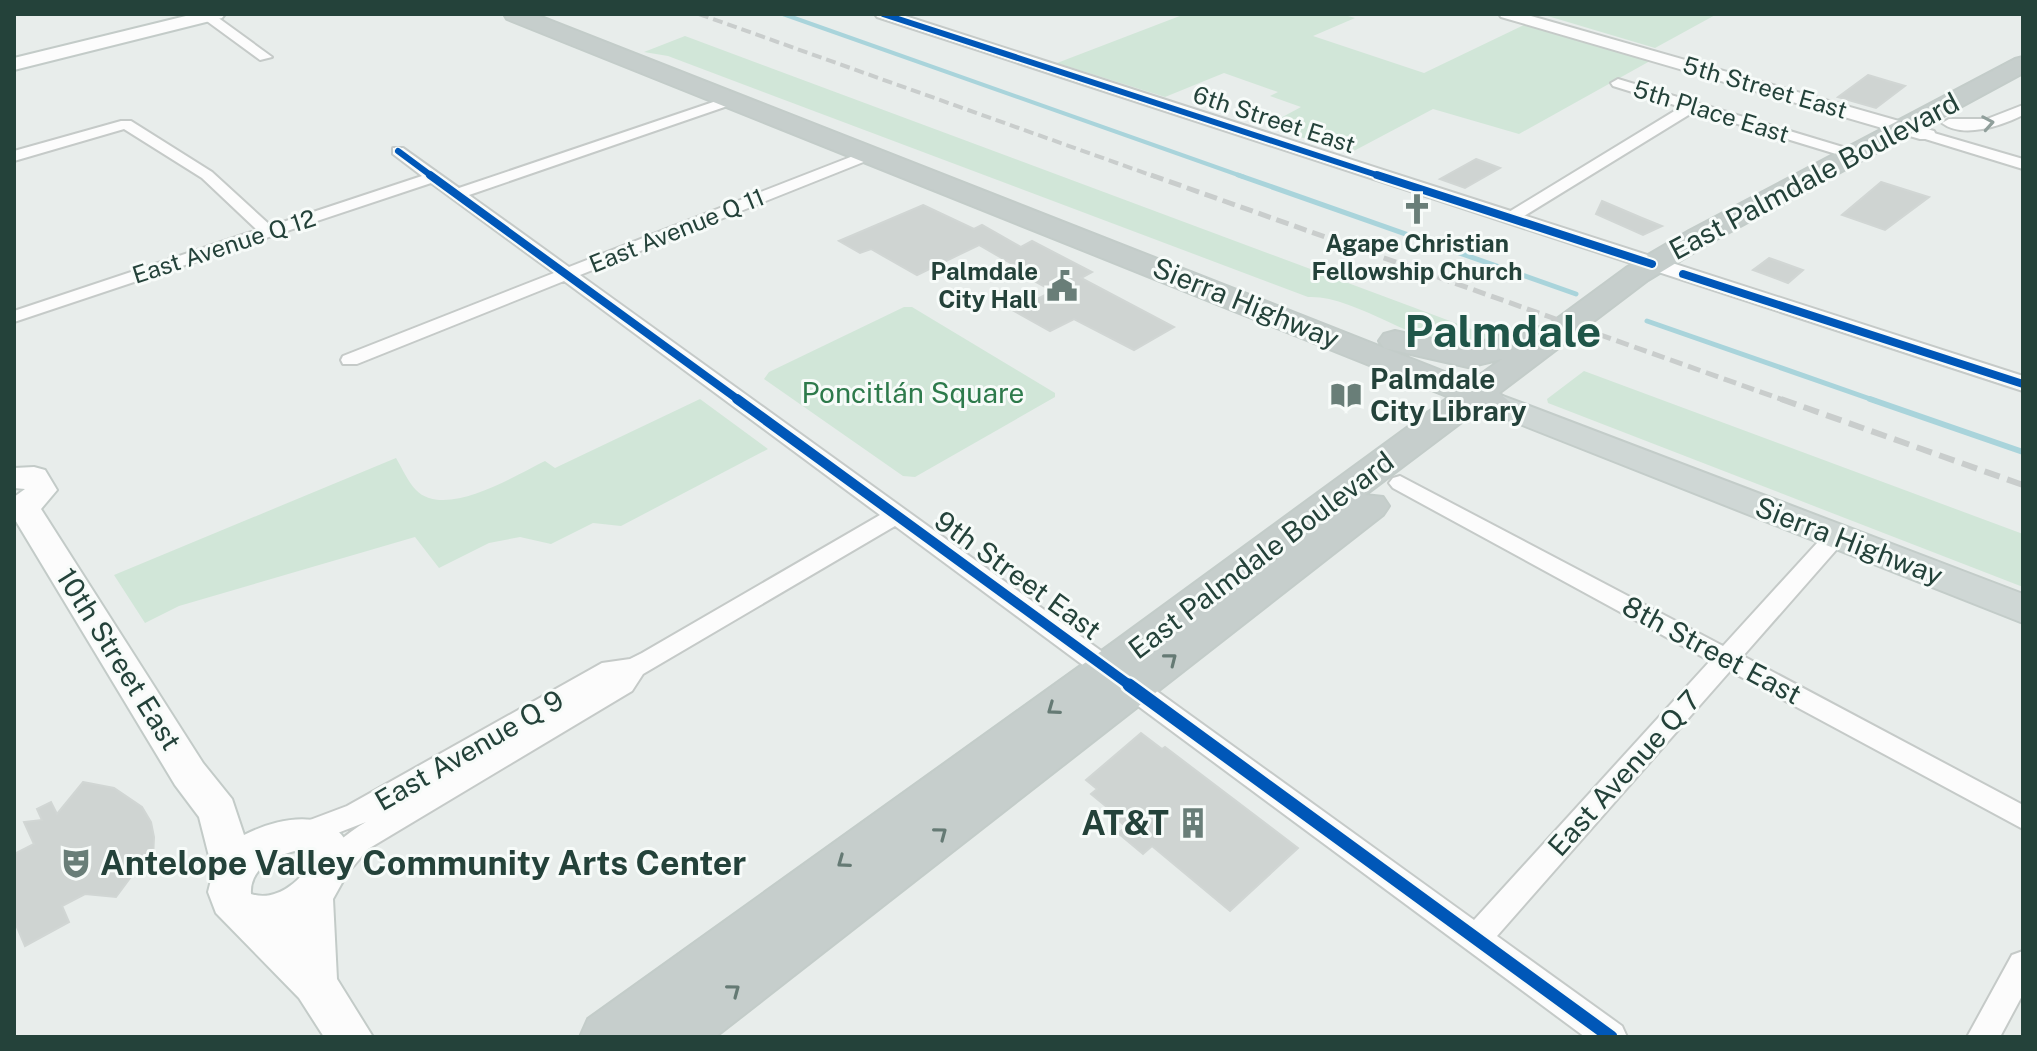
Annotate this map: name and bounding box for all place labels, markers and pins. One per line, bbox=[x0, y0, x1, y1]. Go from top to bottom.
church icon: Agape Christian Fellowship Church bbox=[1400, 192, 1434, 226]
place label: Agape Christian Fellowship Church bbox=[1311, 229, 1523, 285]
place label: Palmdale City Hall bbox=[931, 257, 1038, 313]
public building icon: Palmdale City Hall bbox=[1045, 269, 1079, 303]
place label: Palmdale City Library bbox=[1370, 362, 1527, 427]
library icon: Palmdale City Library bbox=[1329, 378, 1363, 412]
place label: AT&T bbox=[1081, 803, 1169, 843]
building icon: AT&T bbox=[1176, 806, 1210, 840]
place label: Antelope Valley Community Arts Center bbox=[100, 843, 746, 883]
theatre icon: Antelope Valley Community Arts Center bbox=[59, 846, 93, 880]

